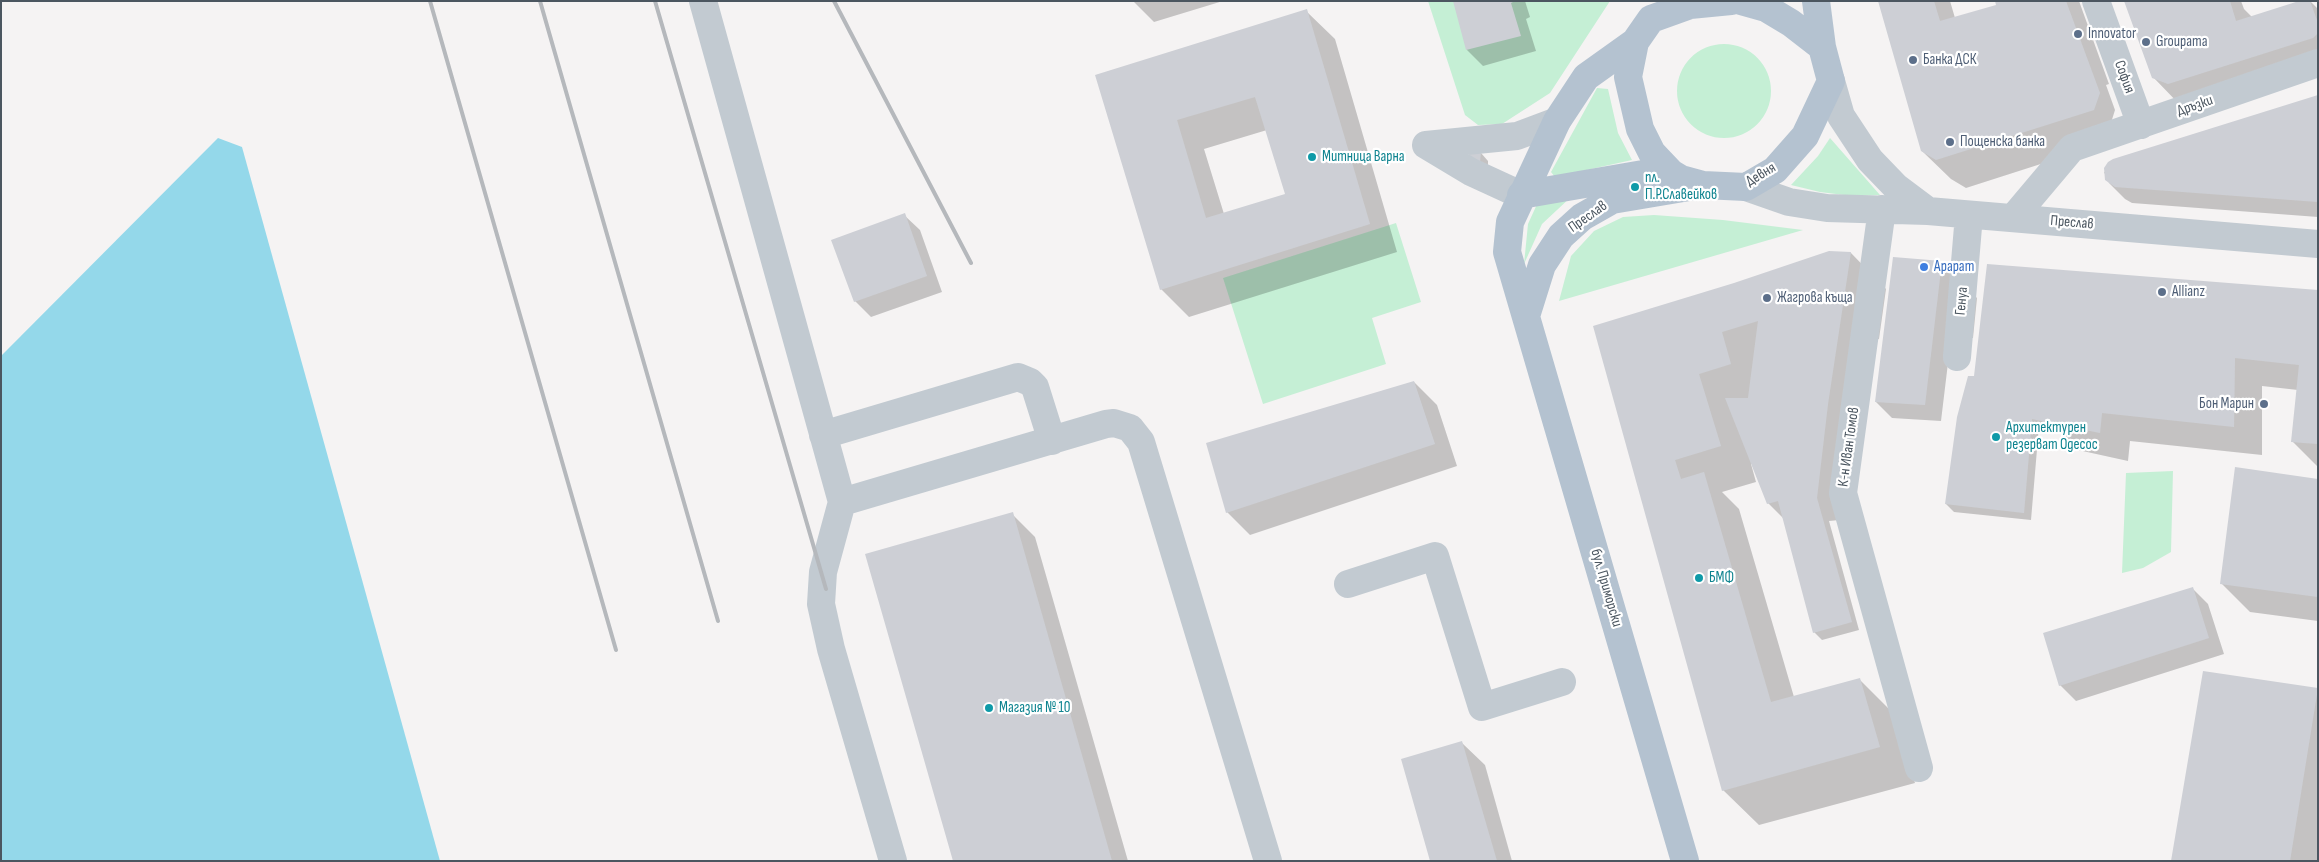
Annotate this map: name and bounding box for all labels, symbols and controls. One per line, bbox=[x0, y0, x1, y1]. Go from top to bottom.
place label: Innovator bbox=[2088, 25, 2136, 43]
marker: Innovator bbox=[2072, 28, 2084, 40]
place label: Groupama bbox=[2156, 33, 2207, 51]
marker: Groupama bbox=[2140, 36, 2152, 48]
place label: Банка ДСК bbox=[1923, 51, 1976, 69]
marker: Банка ДСК bbox=[1907, 54, 1919, 66]
street label: София bbox=[2110, 58, 2138, 96]
street label: Дръзки bbox=[2175, 91, 2215, 121]
place label: Пощенска банка bbox=[1960, 133, 2045, 151]
marker: Пощенска банка bbox=[1944, 136, 1956, 148]
place label: Митница Варна bbox=[1322, 148, 1405, 166]
marker: Митница Варна bbox=[1306, 151, 1318, 163]
street label: Девня bbox=[1743, 159, 1779, 191]
place label: пл. П.Р.Славeйков bbox=[1645, 169, 1717, 204]
marker: пл. П.Р.Славeйков bbox=[1629, 181, 1641, 193]
street label: Преслав bbox=[1565, 197, 1611, 237]
street label: Преслав bbox=[2050, 212, 2094, 234]
place label: Арарат bbox=[1934, 258, 1974, 276]
marker: Арарат bbox=[1918, 261, 1930, 273]
place label: Allianz bbox=[2172, 283, 2205, 301]
street label: Генуа bbox=[1952, 286, 1972, 316]
marker: Allianz bbox=[2156, 286, 2168, 298]
place label: Жагрова къща bbox=[1777, 289, 1853, 307]
marker: Жагрова къща bbox=[1761, 292, 1773, 304]
place label: Бон Марин bbox=[2199, 395, 2254, 413]
marker: Бон Марин bbox=[2258, 398, 2270, 410]
street label: К-н Иван Томов bbox=[1835, 406, 1863, 488]
place label: Архитектурен резерват Одесос bbox=[2006, 419, 2098, 454]
marker: Архитектурен резерват Одесос bbox=[1990, 431, 2002, 443]
street label: бул. Приморски bbox=[1586, 547, 1626, 629]
place label: БМФ bbox=[1709, 569, 1734, 587]
marker: БМФ bbox=[1693, 572, 1705, 584]
place label: Магазия № 10 bbox=[999, 699, 1071, 717]
marker: Магазия № 10 bbox=[983, 702, 995, 714]

